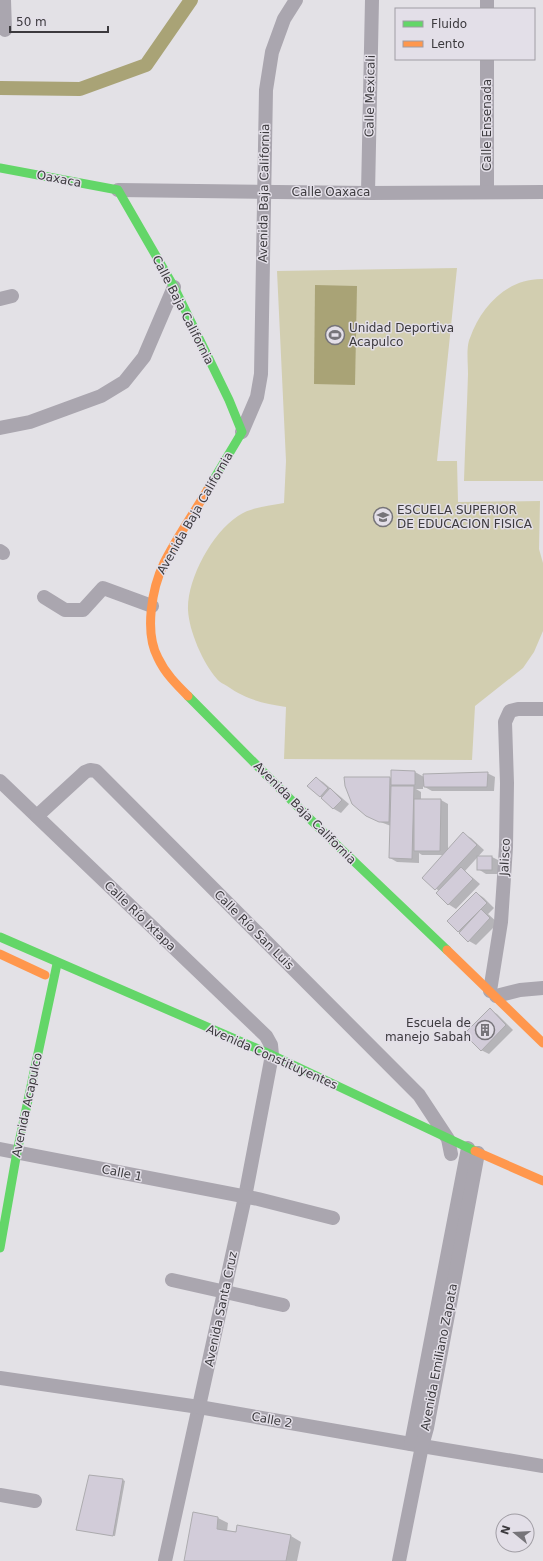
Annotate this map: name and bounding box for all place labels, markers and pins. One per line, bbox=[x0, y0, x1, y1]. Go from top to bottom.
place label: Unidad Deportiva Acapulco bbox=[349, 321, 454, 349]
sports icon: Unidad Deportiva Acapulco bbox=[324, 324, 346, 346]
place label: ESCUELA SUPERIOR DE EDUCACION FISICA bbox=[397, 503, 533, 531]
school or university icon: ESCUELA SUPERIOR DE EDUCACION FISICA bbox=[372, 506, 394, 528]
place label: Escuela de manejo Sabah bbox=[385, 1016, 471, 1044]
building icon: Escuela de manejo Sabah bbox=[474, 1019, 496, 1041]

